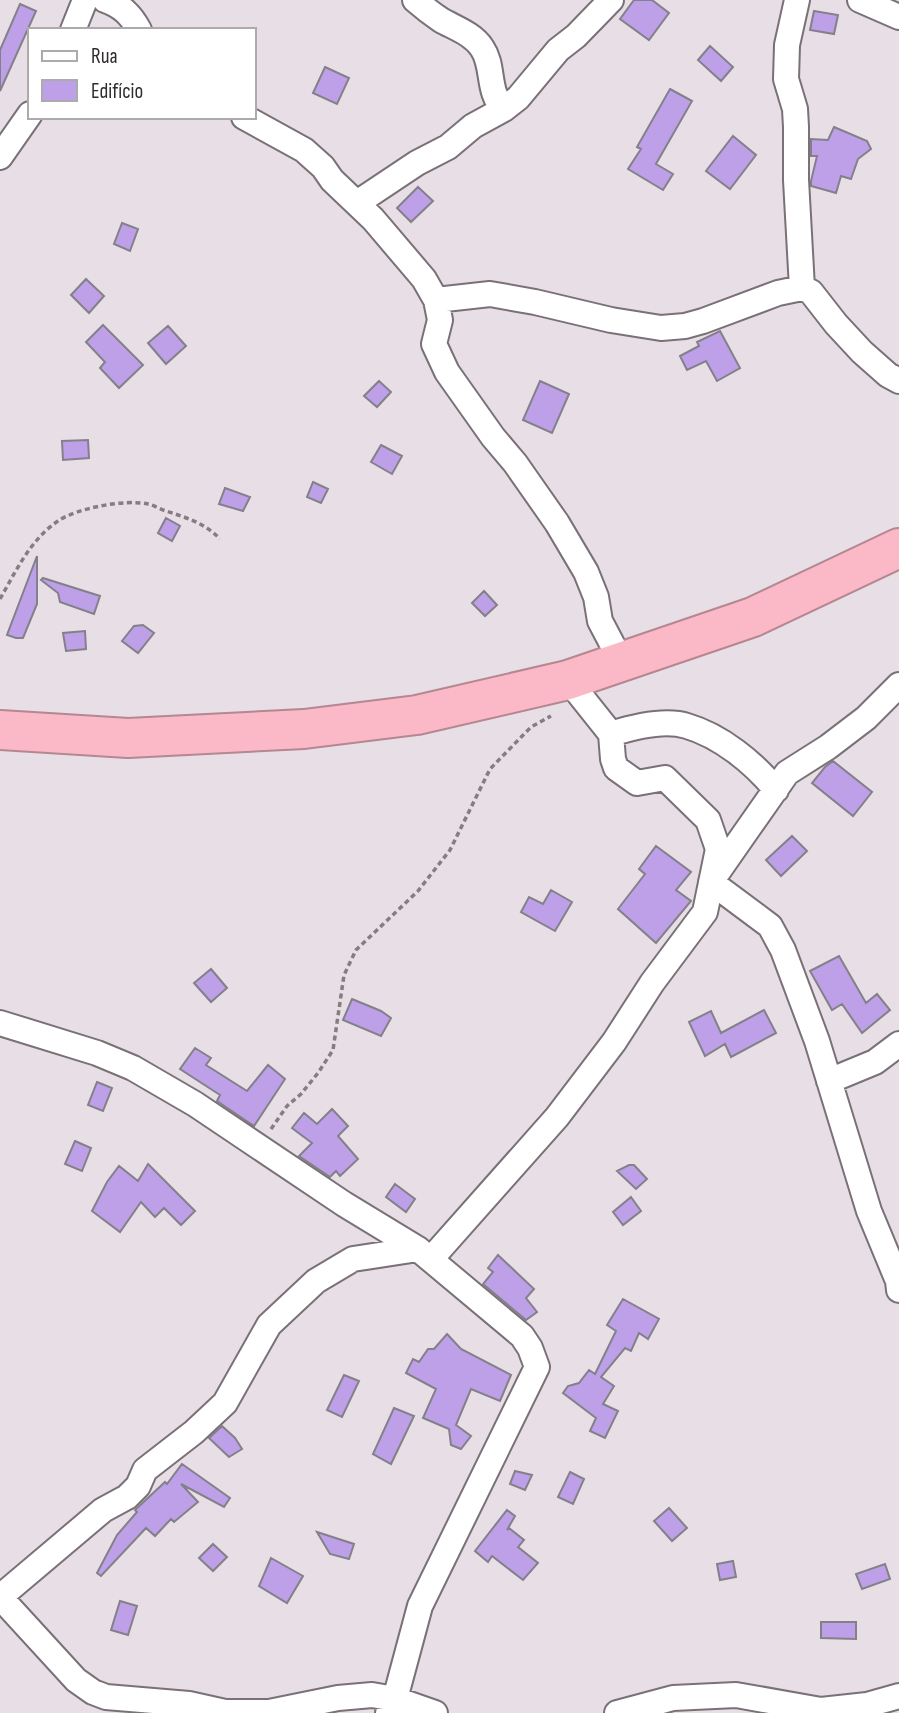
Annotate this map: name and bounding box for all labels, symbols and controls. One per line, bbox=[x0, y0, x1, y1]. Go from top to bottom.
legend bbox=[28, 28, 256, 119]
text: Rua bbox=[91, 44, 118, 69]
text: Edifício bbox=[91, 79, 143, 104]

